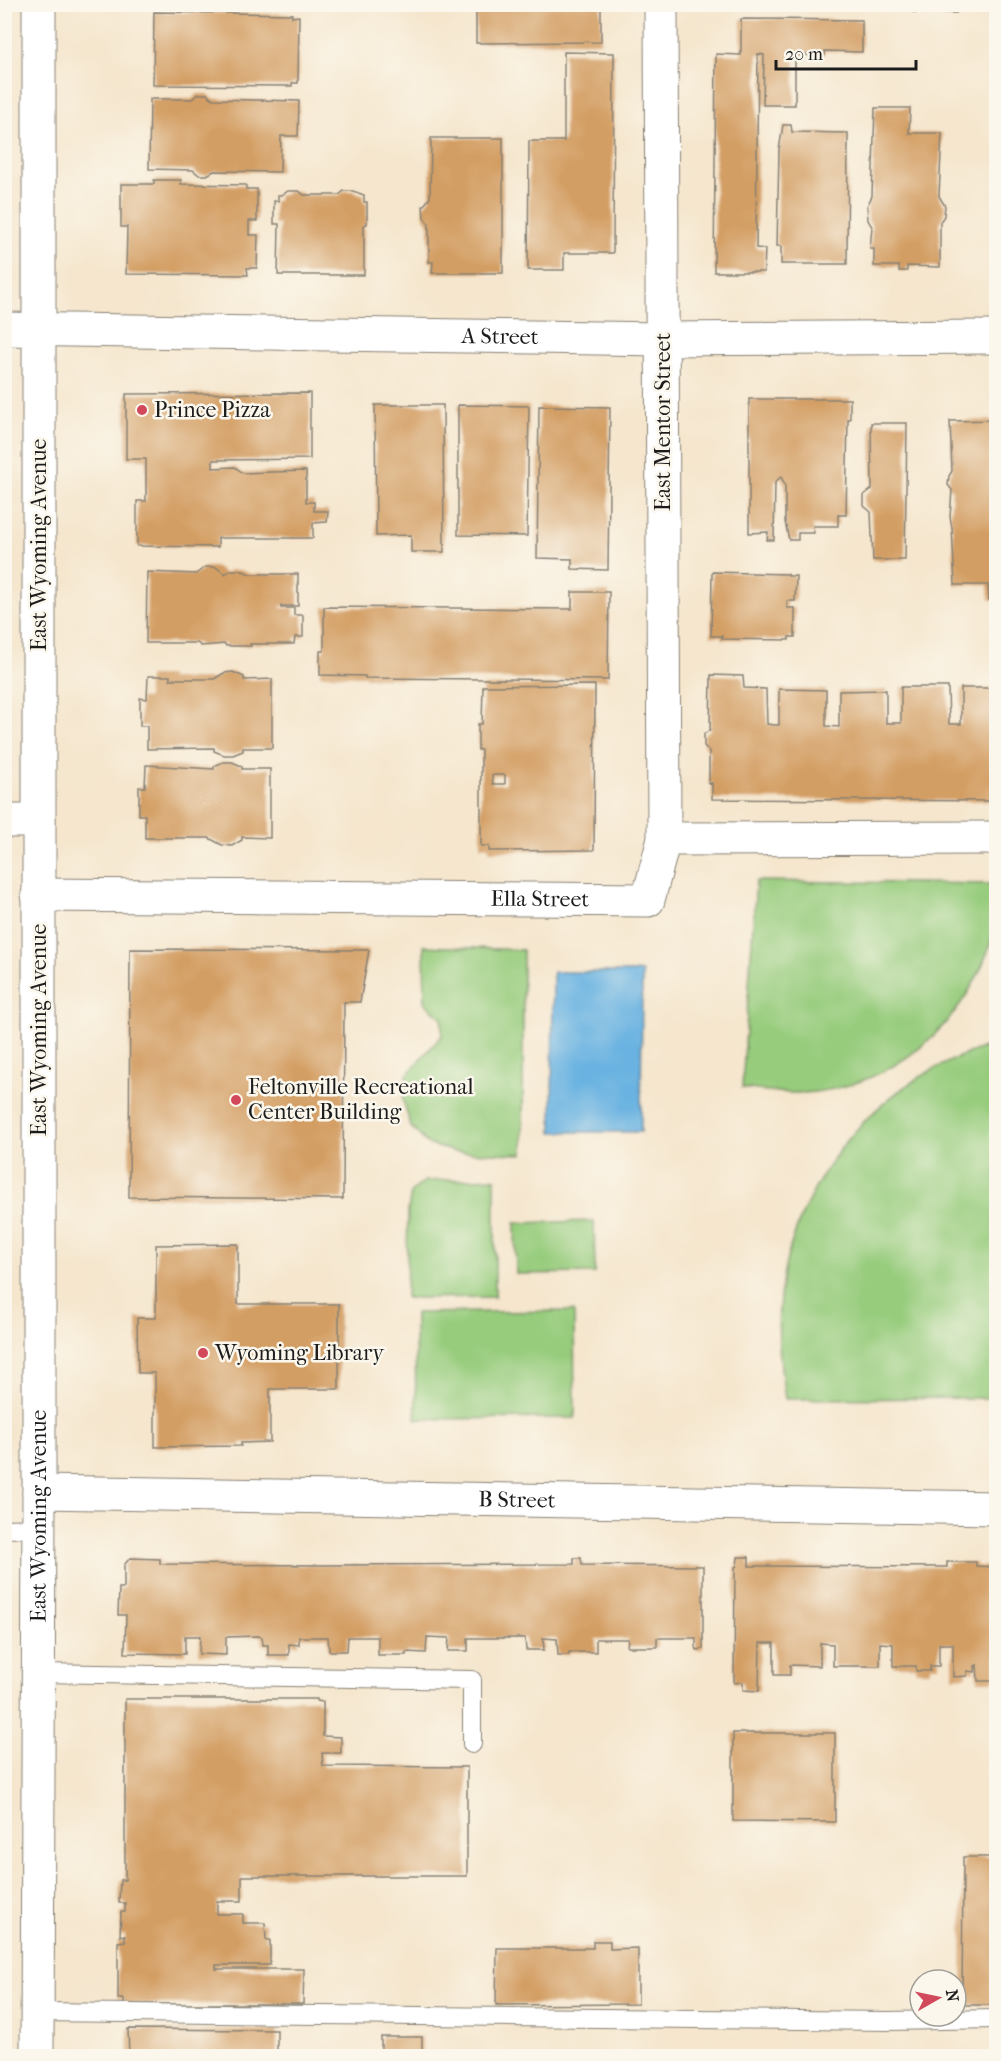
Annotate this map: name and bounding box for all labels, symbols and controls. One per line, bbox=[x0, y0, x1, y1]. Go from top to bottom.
scale bar bbox=[776, 33, 916, 71]
text: 20 m bbox=[785, 44, 823, 65]
street label: A Street bbox=[460, 323, 539, 350]
street label: East Mentor Street bbox=[650, 333, 676, 511]
place label: Prince Pizza bbox=[154, 397, 271, 423]
marker: Prince Pizza bbox=[135, 403, 149, 417]
street label: East Wyoming Avenue bbox=[26, 439, 52, 651]
street label: Ella Street bbox=[491, 886, 590, 913]
street label: East Wyoming Avenue bbox=[26, 924, 52, 1136]
place label: Feltonville Recreational Center Building bbox=[248, 1074, 474, 1125]
marker: Feltonville Recreational Center Building bbox=[229, 1093, 243, 1107]
place label: Wyoming Library bbox=[214, 1340, 385, 1366]
marker: Wyoming Library bbox=[196, 1346, 210, 1360]
street label: East Wyoming Avenue bbox=[26, 1409, 52, 1622]
street label: B Street bbox=[478, 1486, 556, 1514]
north arrow bbox=[908, 1968, 968, 2028]
text: N bbox=[942, 1988, 963, 2004]

